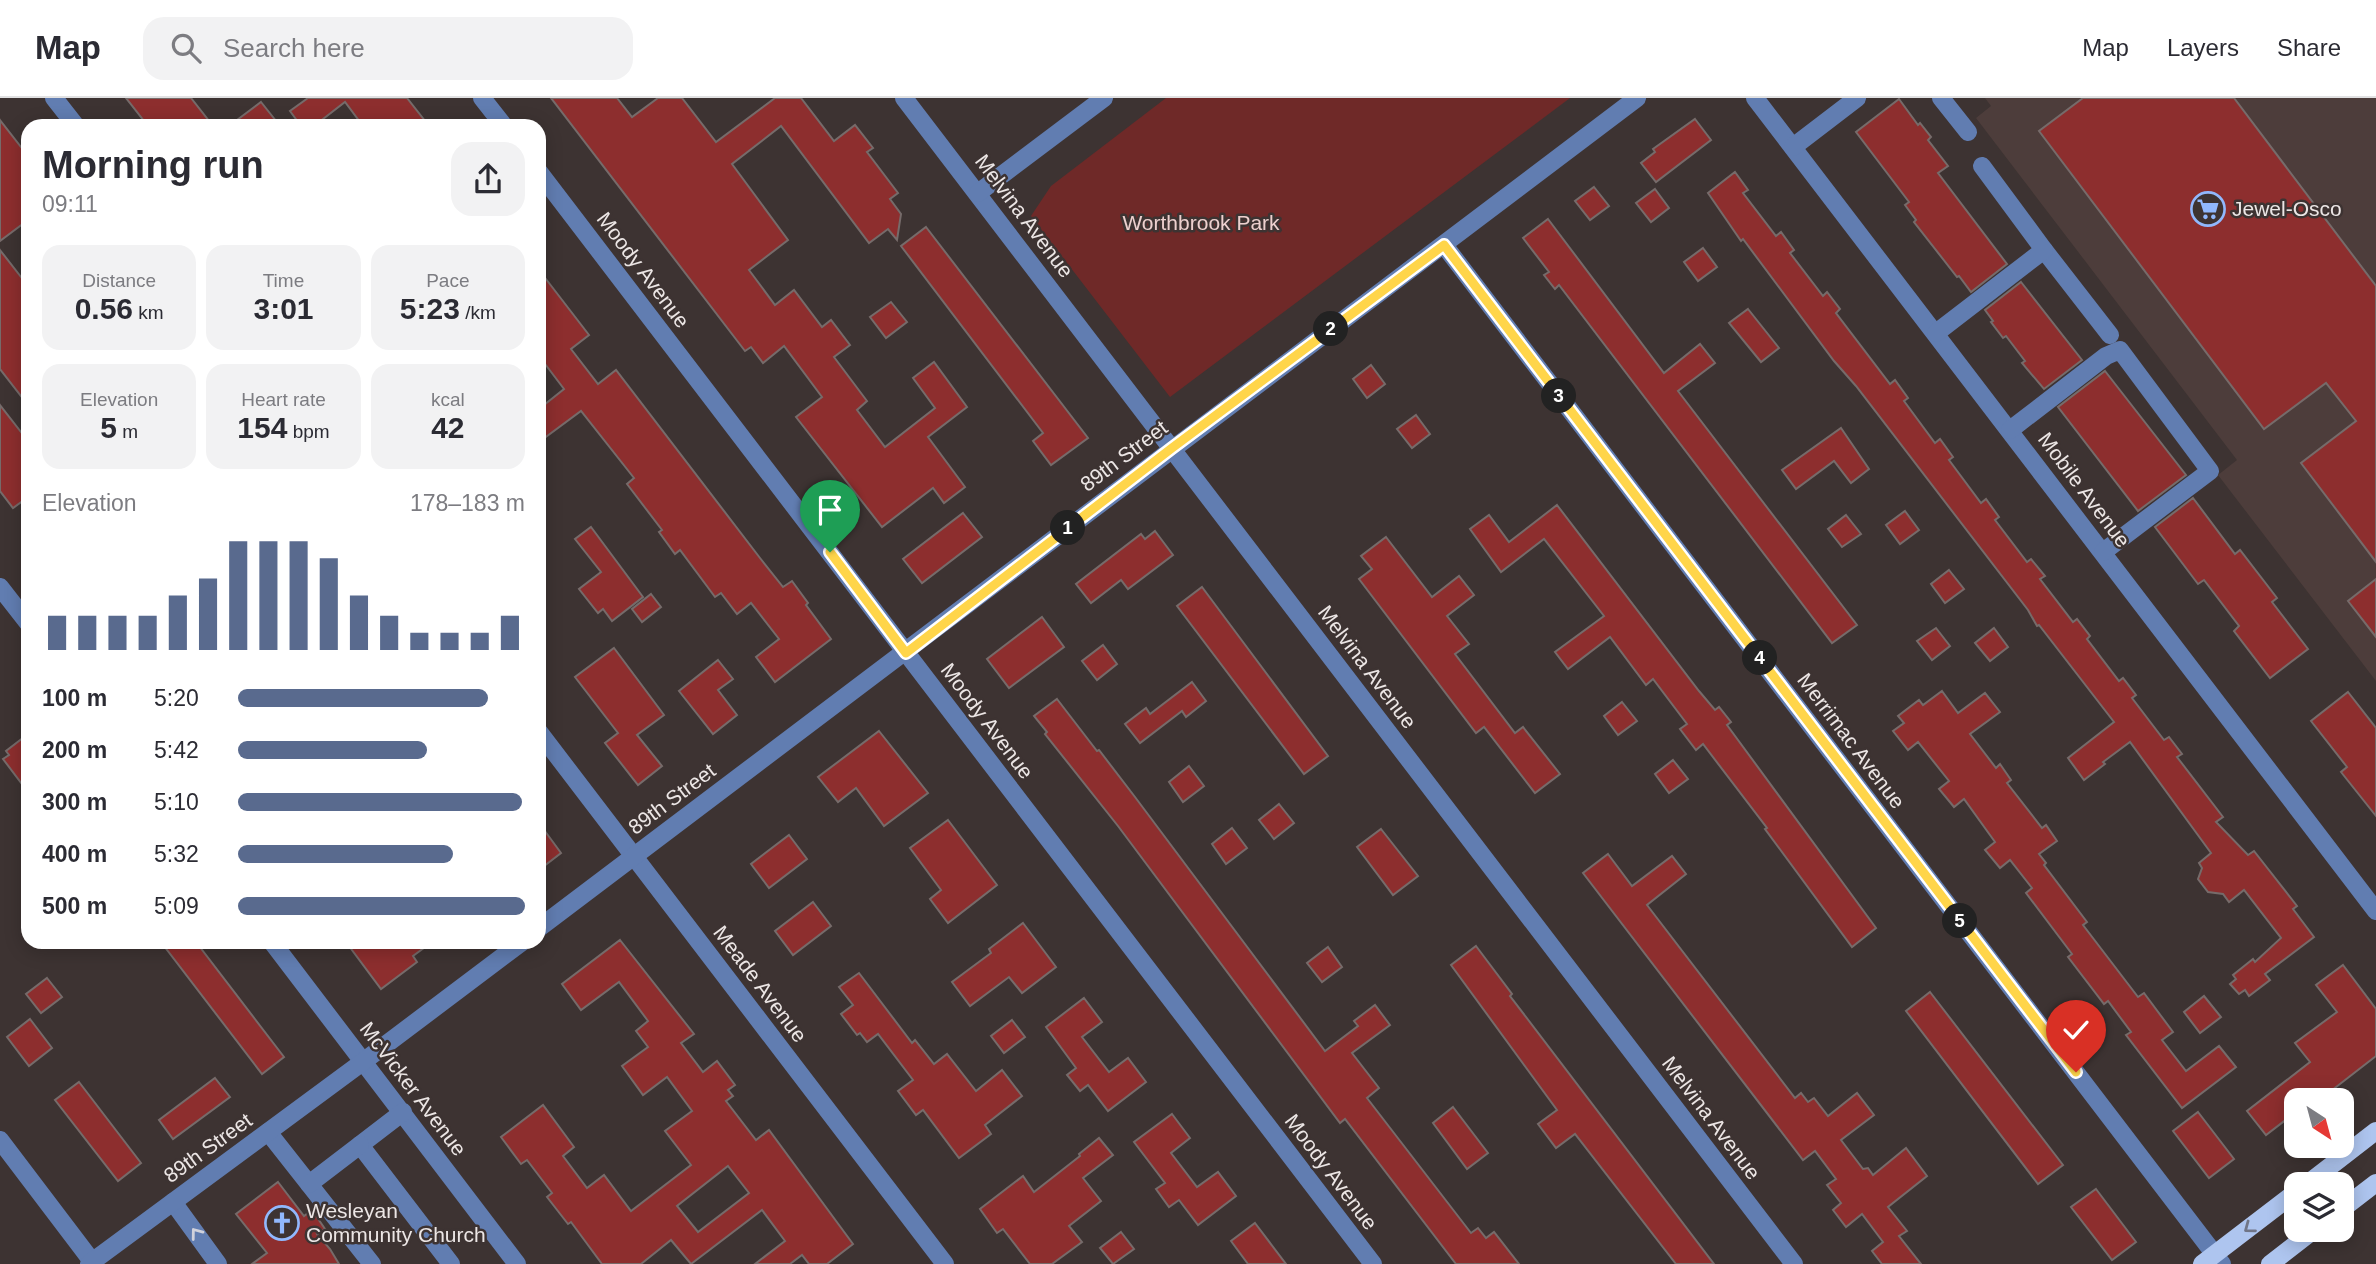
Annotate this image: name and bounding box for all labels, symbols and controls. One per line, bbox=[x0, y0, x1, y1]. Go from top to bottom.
search box bbox=[143, 17, 633, 80]
text: Map bbox=[35, 29, 101, 66]
icon: search bbox=[167, 29, 205, 67]
text: Search here bbox=[223, 33, 365, 63]
text: Map bbox=[2082, 34, 2129, 61]
text: Layers bbox=[2167, 34, 2239, 61]
text: Share bbox=[2277, 34, 2341, 61]
button: share bbox=[451, 142, 525, 216]
text: Morning run bbox=[42, 144, 264, 186]
street label: Melvina Avenue bbox=[971, 150, 1078, 282]
supermarket icon: Jewel-Osco bbox=[2189, 190, 2227, 228]
text: 09:11 bbox=[42, 191, 98, 217]
place label: Jewel-Osco bbox=[2232, 197, 2342, 220]
street label: Moody Avenue bbox=[593, 207, 694, 332]
park label: Worthbrook Park bbox=[1122, 211, 1280, 234]
text: Distance bbox=[82, 270, 156, 291]
text: Time bbox=[263, 270, 304, 291]
text: Pace bbox=[426, 270, 469, 291]
text: 0.56 bbox=[75, 292, 133, 325]
text: 3:01 bbox=[253, 292, 314, 325]
text: 5:23 bbox=[400, 292, 460, 325]
text: km bbox=[133, 302, 164, 323]
text: /km bbox=[460, 302, 496, 323]
pin: 2 bbox=[1314, 312, 1348, 346]
text: 2 bbox=[1325, 318, 1336, 339]
pin: 3 bbox=[1542, 378, 1576, 414]
text: 3 bbox=[1553, 385, 1564, 406]
text: Elevation bbox=[80, 389, 158, 410]
text: Heart rate bbox=[241, 389, 326, 410]
text: kcal bbox=[431, 389, 465, 410]
text: 5 bbox=[100, 411, 117, 444]
text: 154 bbox=[237, 411, 287, 444]
text: 42 bbox=[431, 411, 465, 444]
street label: 89th Street bbox=[1076, 415, 1172, 496]
text: m bbox=[117, 421, 138, 442]
text: bpm bbox=[287, 421, 330, 442]
street label: Mobile Avenue bbox=[2034, 428, 2135, 551]
pin bbox=[800, 480, 860, 552]
text: Elevation bbox=[42, 490, 137, 516]
text: 178–183 m bbox=[410, 490, 525, 516]
icon: arrive bbox=[811, 491, 849, 529]
pin: 1 bbox=[1050, 510, 1086, 546]
text: 1 bbox=[1062, 517, 1073, 538]
street label: Melvina Avenue bbox=[1314, 601, 1421, 733]
pin: 4 bbox=[1742, 640, 1778, 676]
text: 4 bbox=[1754, 647, 1765, 668]
street label: Moody Avenue bbox=[937, 658, 1038, 783]
street label: Merrimac Avenue bbox=[1793, 669, 1910, 813]
text: 100 m bbox=[42, 685, 107, 711]
text: 5:20 bbox=[154, 685, 199, 711]
text: 200 m bbox=[42, 737, 107, 763]
text: 5:42 bbox=[154, 737, 199, 763]
street label: 89th Street bbox=[624, 758, 720, 839]
text: 300 m bbox=[42, 789, 107, 815]
text: 5:10 bbox=[154, 789, 199, 815]
text: 400 m bbox=[42, 841, 107, 867]
text: 5:32 bbox=[154, 841, 199, 867]
text: 500 m bbox=[42, 893, 107, 919]
text: 5:09 bbox=[154, 893, 199, 919]
pin: 5 bbox=[1942, 904, 1978, 938]
text: 5 bbox=[1954, 910, 1965, 931]
street label: Meade Avenue bbox=[709, 921, 812, 1046]
pin bbox=[2046, 1000, 2106, 1072]
icon: check bbox=[2057, 1011, 2095, 1049]
street label: McVicker Avenue bbox=[356, 1017, 471, 1160]
street label: Melvina Avenue bbox=[1658, 1052, 1765, 1184]
north arrow bbox=[2284, 1088, 2354, 1158]
map controls bbox=[2284, 1088, 2354, 1242]
street label: 89th Street bbox=[159, 1108, 256, 1187]
street label: Moody Avenue bbox=[1281, 1109, 1382, 1234]
button: layers bbox=[2284, 1172, 2354, 1242]
place label: Wesleyan Community Church bbox=[306, 1199, 486, 1246]
church icon: Wesleyan Community Church bbox=[263, 1204, 301, 1242]
one-way arrow bbox=[2244, 1220, 2257, 1233]
one-way arrow bbox=[192, 1228, 204, 1241]

